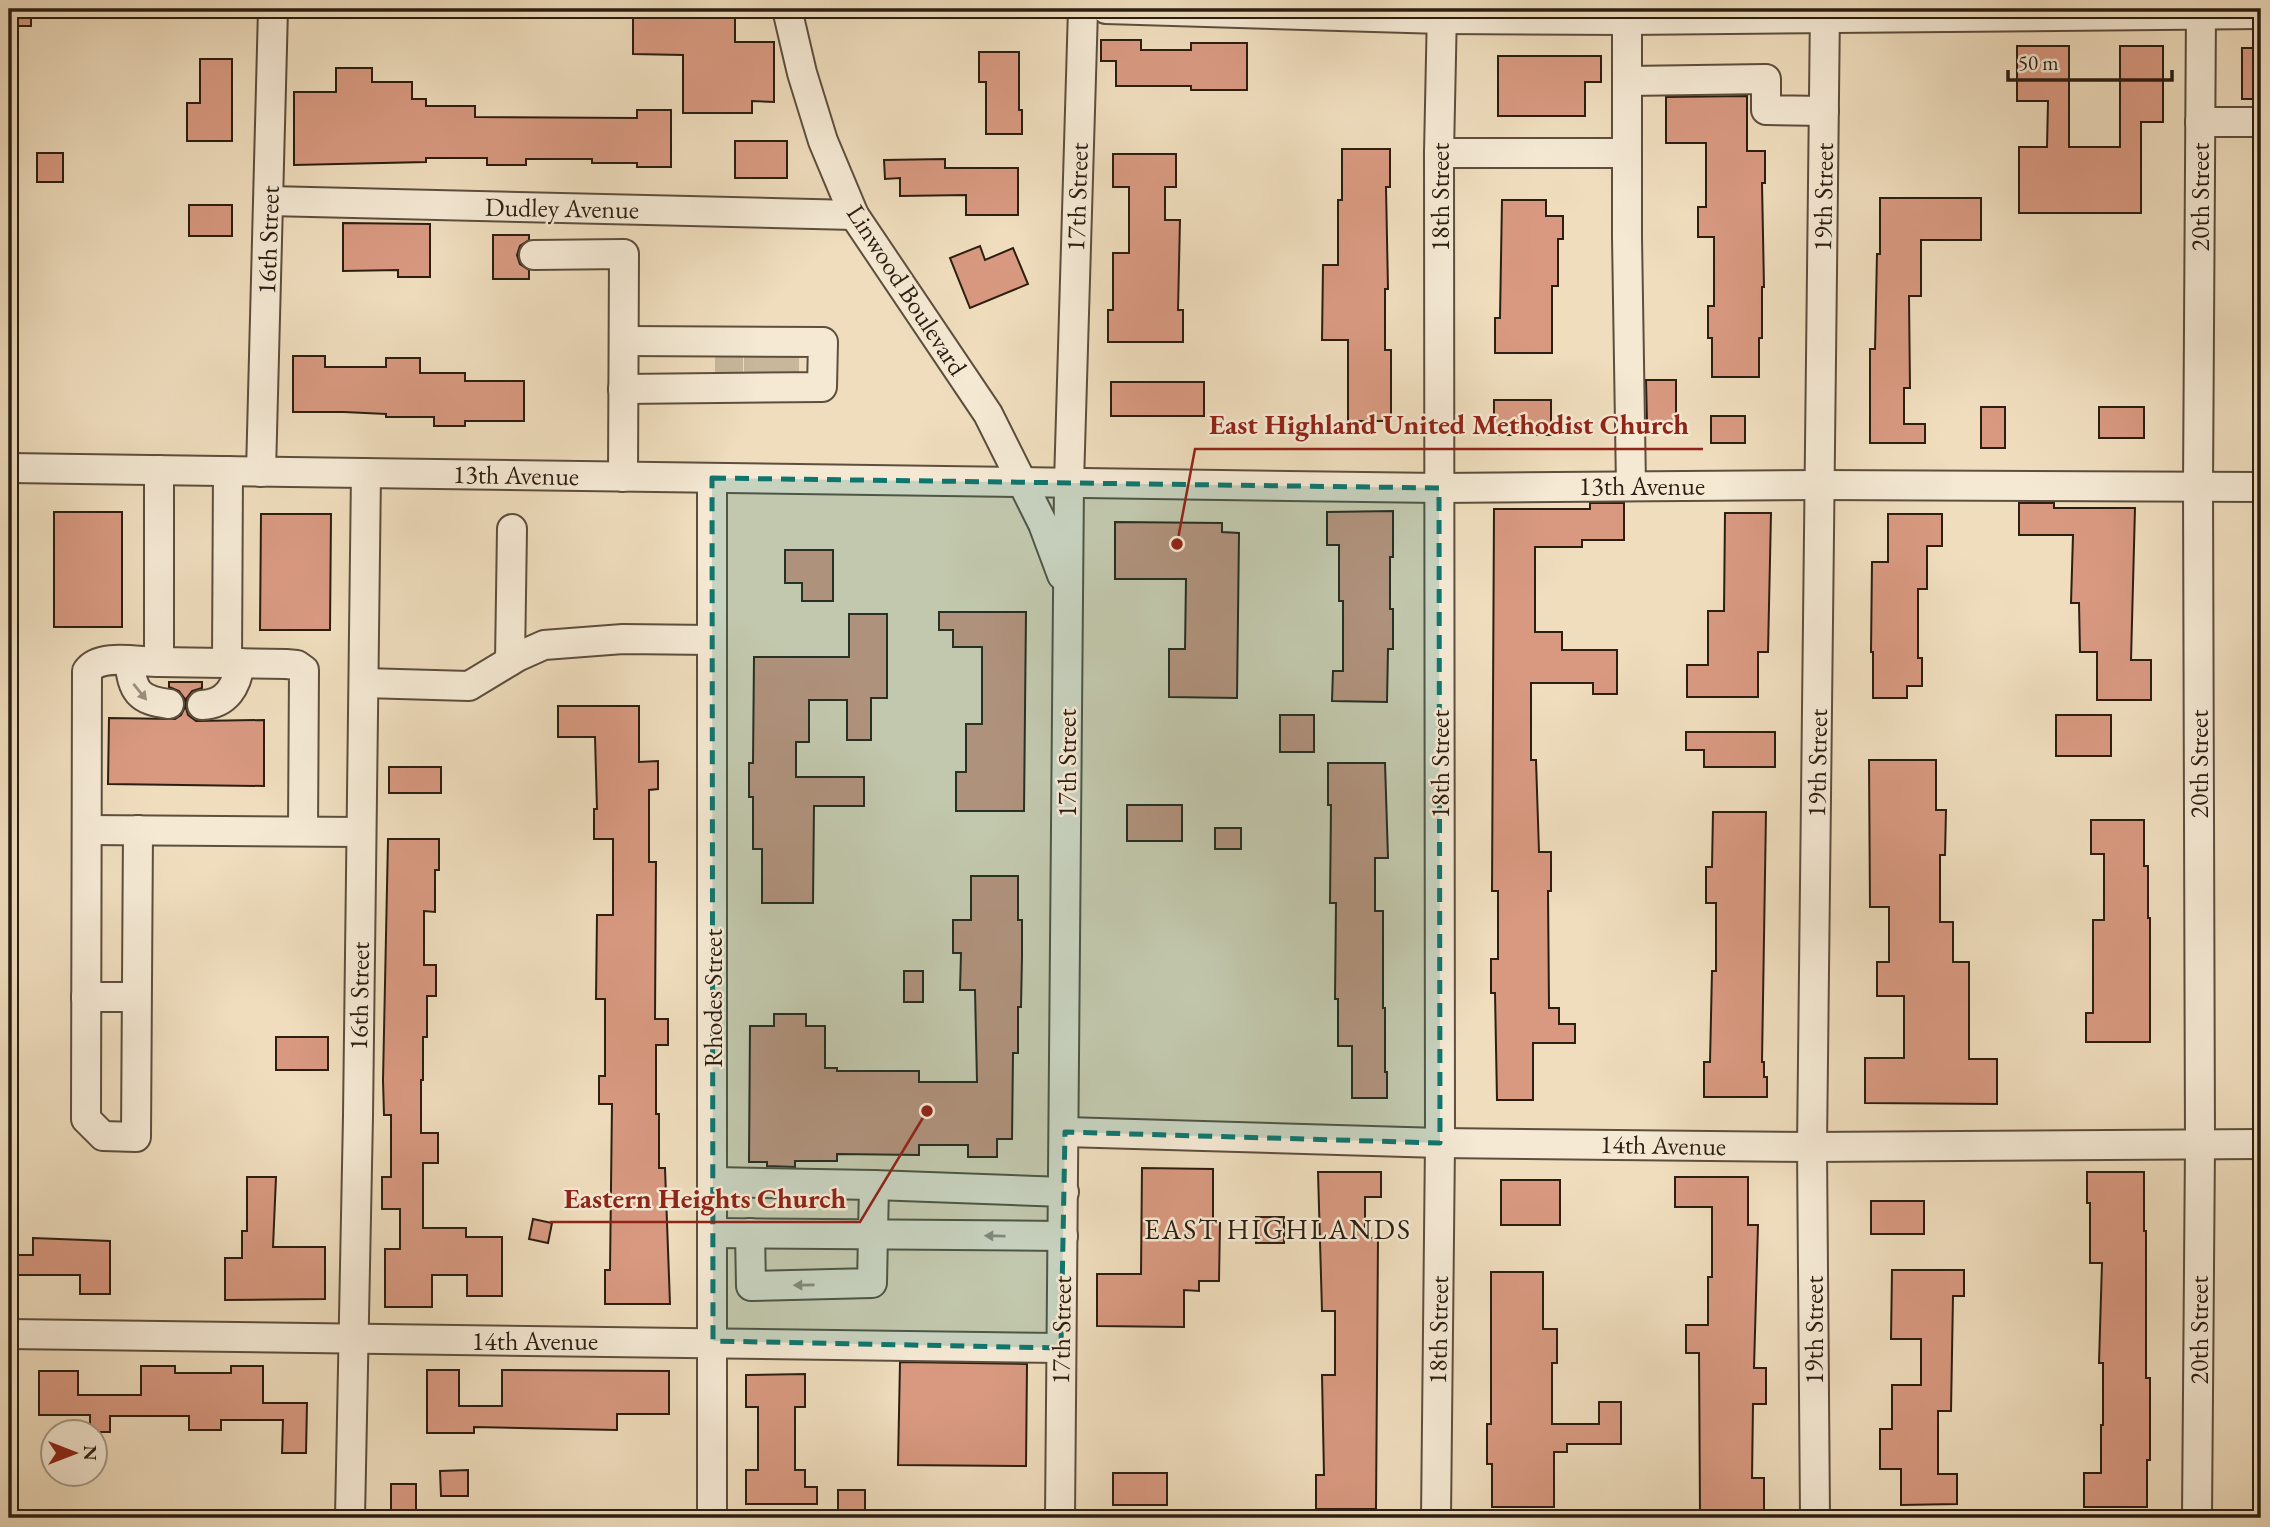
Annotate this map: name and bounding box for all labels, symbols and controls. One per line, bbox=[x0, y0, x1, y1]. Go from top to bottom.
scale bar bbox=[2008, 38, 2172, 82]
text: 50 m bbox=[2018, 49, 2059, 76]
street label: 17th Street bbox=[1058, 142, 1096, 252]
street label: 19th Street bbox=[1805, 142, 1841, 252]
street label: 18th Street bbox=[1423, 143, 1457, 251]
street label: 20th Street bbox=[2183, 143, 2217, 251]
street label: 16th Street bbox=[249, 185, 287, 295]
street label: Dudley Avenue bbox=[485, 190, 639, 226]
street label: Linwood Boulevard bbox=[839, 198, 975, 383]
callout: East Highland United Methodist Church bbox=[1195, 400, 1703, 449]
text: East Highland United Methodist Church bbox=[1209, 406, 1689, 442]
street label: 13th Avenue bbox=[453, 457, 579, 493]
street label: 13th Avenue bbox=[1579, 469, 1705, 503]
one-way arrow bbox=[133, 682, 148, 700]
street label: 19th Street bbox=[1799, 708, 1835, 818]
street label: 17th Street bbox=[1050, 709, 1084, 817]
street label: 18th Street bbox=[1423, 710, 1457, 818]
street label: 20th Street bbox=[2182, 710, 2216, 818]
street label: Rhodes Street bbox=[696, 929, 730, 1067]
street label: 16th Street bbox=[341, 941, 377, 1051]
street label: 14th Avenue bbox=[1600, 1127, 1726, 1163]
callout: Eastern Heights Church bbox=[550, 1173, 860, 1222]
text: Eastern Heights Church bbox=[564, 1180, 847, 1216]
district label: EAST HIGHLANDS bbox=[1144, 1211, 1412, 1247]
one-way arrow bbox=[983, 1230, 1005, 1242]
street label: 17th Street bbox=[1043, 1275, 1079, 1385]
street label: 18th Street bbox=[1420, 1275, 1456, 1385]
street label: 19th Street bbox=[1797, 1276, 1831, 1384]
street label: 20th Street bbox=[2182, 1276, 2216, 1384]
one-way arrow bbox=[792, 1279, 814, 1290]
street label: 14th Avenue bbox=[472, 1324, 598, 1358]
north arrow bbox=[38, 1418, 108, 1488]
text: N bbox=[78, 1445, 103, 1461]

